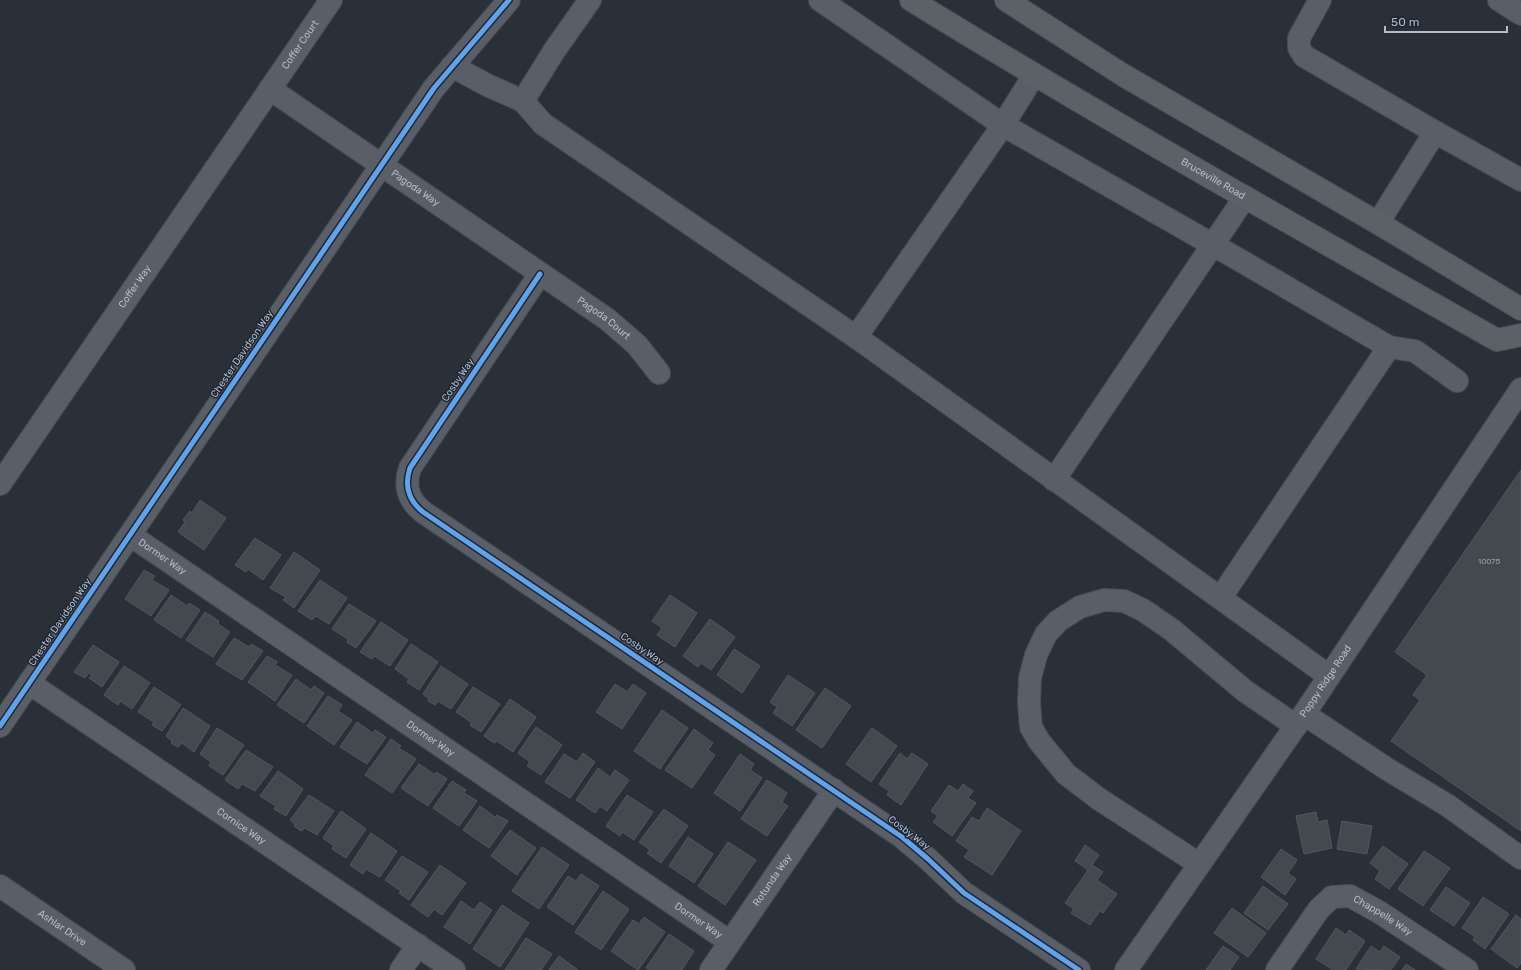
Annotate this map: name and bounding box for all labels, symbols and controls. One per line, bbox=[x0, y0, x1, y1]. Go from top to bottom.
scale bar bbox=[1385, 8, 1507, 34]
text: 50 m bbox=[1391, 15, 1419, 29]
street label: Coffer Court bbox=[279, 18, 321, 72]
street label: Bruceville Road bbox=[1179, 156, 1247, 202]
street label: Pagoda Way bbox=[389, 167, 442, 209]
street label: Coffer Way bbox=[116, 263, 154, 310]
street label: Pagoda Court bbox=[575, 294, 633, 342]
street label: Chester Davidson Way bbox=[208, 308, 276, 400]
street label: Cosby Way bbox=[439, 356, 477, 404]
street label: Dormer Way bbox=[136, 536, 189, 578]
house number: 10075 bbox=[1478, 557, 1500, 566]
street label: Chester Davidson Way bbox=[26, 576, 94, 668]
street label: Cosby Way bbox=[618, 630, 666, 668]
street label: Poppy Ridge Road bbox=[1297, 643, 1354, 720]
street label: Dormer Way bbox=[404, 718, 457, 760]
street label: Cornice Way bbox=[214, 805, 268, 847]
street label: Cosby Way bbox=[886, 813, 933, 853]
street label: Rotunda Way bbox=[750, 851, 795, 908]
street label: Chappelle Way bbox=[1351, 893, 1415, 939]
street label: Dormer Way bbox=[672, 900, 725, 941]
street label: Ashlar Drive bbox=[36, 907, 89, 949]

